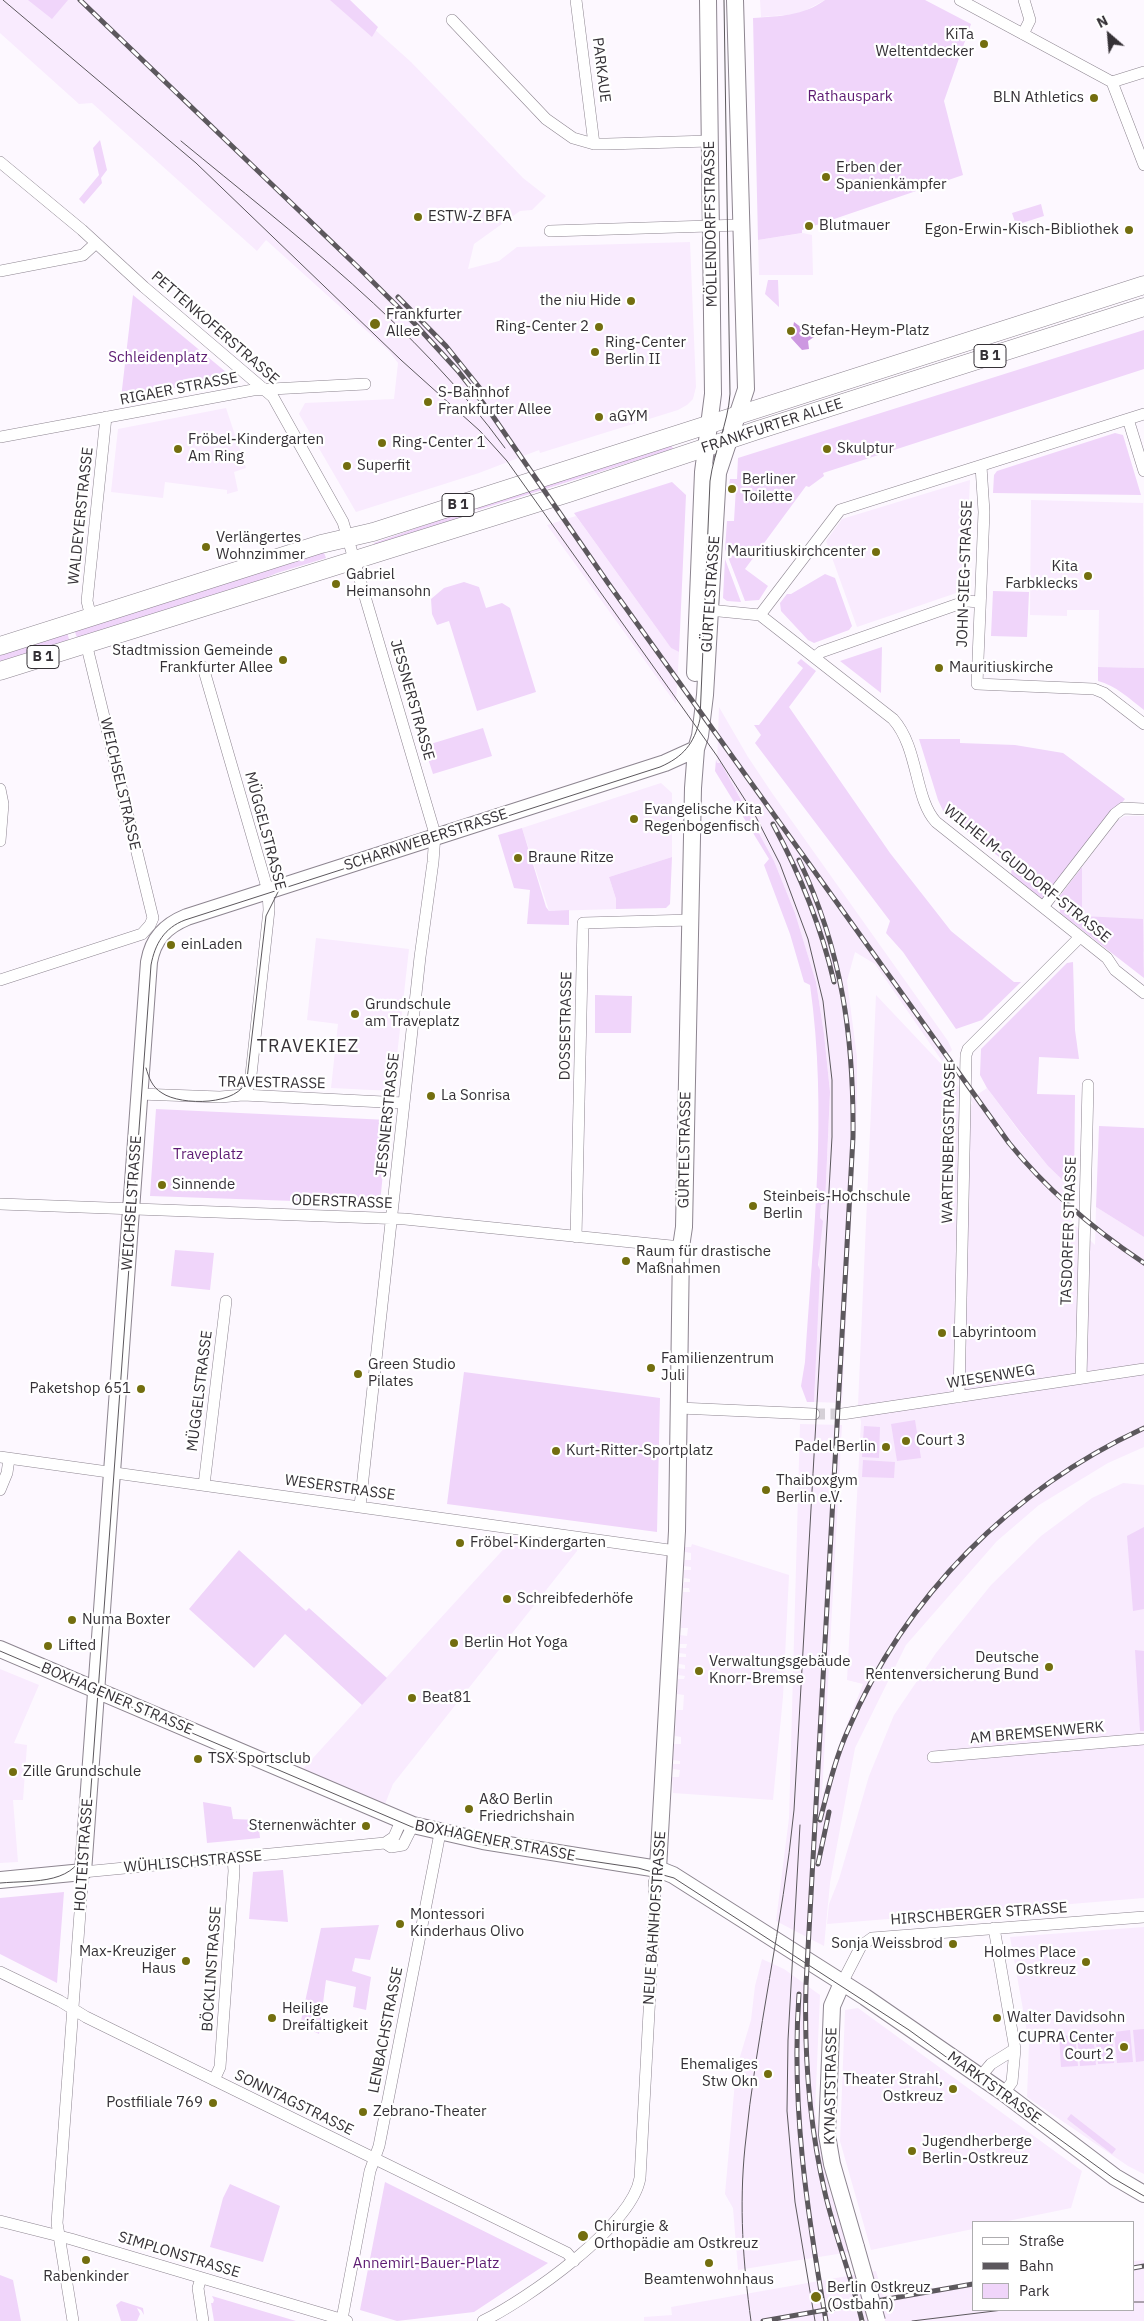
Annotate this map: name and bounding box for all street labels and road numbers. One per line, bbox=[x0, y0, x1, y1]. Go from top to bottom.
street label: PARKAUE bbox=[588, 36, 614, 104]
street label: MÖLLENDORFFSTRASSE bbox=[701, 141, 721, 307]
street label: PETTENKOFERSTRASSE bbox=[147, 268, 283, 388]
road number: B 1 bbox=[974, 344, 1006, 368]
street label: RIGAER STRASSE bbox=[118, 369, 240, 409]
street label: FRANKFURTER ALLEE bbox=[699, 395, 845, 457]
street label: WALDEYERSTRASSE bbox=[65, 446, 97, 586]
road number: B 1 bbox=[442, 494, 474, 516]
street label: JOHN-SIEG-STRASSE bbox=[953, 500, 977, 648]
street label: GÜRTELSTRASSE bbox=[698, 535, 724, 653]
street label: JESSNERSTRASSE bbox=[386, 637, 438, 763]
road number: B 1 bbox=[27, 646, 59, 669]
street label: WEICHSELSTRASSE bbox=[96, 716, 144, 852]
street label: MÜGGELSTRASSE bbox=[241, 770, 289, 892]
street label: WILHELM-GUDDORF-STRASSE bbox=[940, 801, 1114, 947]
street label: SCHARNWEBERSTRASSE bbox=[342, 805, 510, 875]
street label: DOSSESTRASSE bbox=[556, 971, 576, 1081]
street label: JESSNERSTRASSE bbox=[373, 1052, 403, 1178]
street label: WARTENBERGSTRASSE bbox=[939, 1062, 959, 1224]
street label: TRAVESTRASSE bbox=[218, 1073, 326, 1093]
street label: GÜRTELSTRASSE bbox=[675, 1091, 695, 1209]
street label: WEICHSELSTRASSE bbox=[118, 1135, 146, 1271]
street label: TASDORFER STRASSE bbox=[1057, 1156, 1081, 1306]
street label: ODERSTRASSE bbox=[291, 1191, 393, 1213]
street label: MÜGGELSTRASSE bbox=[184, 1329, 216, 1453]
street label: WIESENWEG bbox=[946, 1361, 1036, 1393]
street label: WESERSTRASSE bbox=[284, 1471, 396, 1505]
street label: BOXHAGENER STRASSE bbox=[38, 1659, 196, 1739]
street label: AM BREMSENWERK bbox=[969, 1718, 1105, 1748]
street label: HOLTEISTRASSE bbox=[71, 1798, 97, 1912]
street label: BOXHAGENER STRASSE bbox=[413, 1817, 577, 1865]
street label: NEUE BAHNHOFSTRASSE bbox=[640, 1830, 670, 2006]
street label: WÜHLISCHSTRASSE bbox=[123, 1847, 263, 1877]
street label: HIRSCHBERGER STRASSE bbox=[890, 1899, 1068, 1929]
street label: BÖCKLINSTRASSE bbox=[199, 1906, 225, 2032]
street label: LENBACHSTRASSE bbox=[365, 1965, 407, 2095]
street label: KYNASTSTRASSE bbox=[821, 2027, 841, 2145]
street label: MARKTSTRASSE bbox=[944, 2048, 1044, 2128]
street label: SONNTAGSTRASSE bbox=[231, 2066, 357, 2140]
street label: SIMPLONSTRASSE bbox=[116, 2228, 242, 2282]

